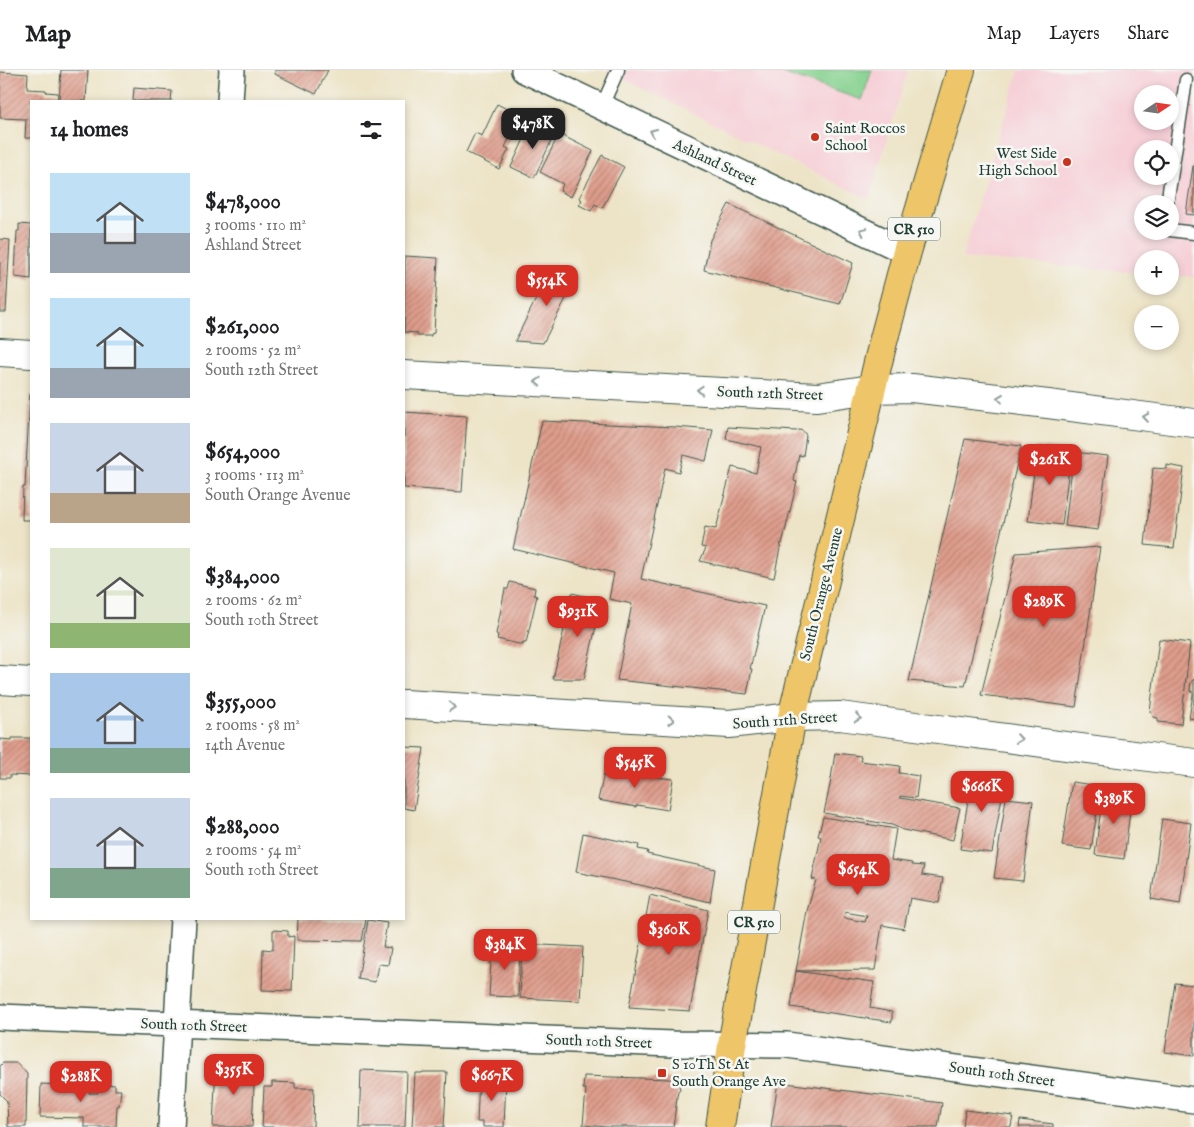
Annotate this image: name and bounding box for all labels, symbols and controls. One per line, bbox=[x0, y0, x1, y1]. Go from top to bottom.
text: Map bbox=[25, 19, 71, 50]
text: Map bbox=[987, 23, 1021, 46]
text: Layers bbox=[1049, 23, 1100, 46]
text: Share bbox=[1128, 23, 1169, 46]
north arrow bbox=[1134, 85, 1179, 130]
map controls bbox=[1134, 85, 1179, 350]
pin: $478K bbox=[498, 108, 568, 150]
text: $478K bbox=[512, 114, 554, 134]
icon: filters bbox=[357, 116, 385, 144]
text: 14 homes bbox=[50, 117, 128, 144]
place label: Saint Roccos School bbox=[825, 119, 905, 155]
one-way arrow bbox=[649, 128, 658, 138]
marker: Saint Roccos School bbox=[809, 131, 821, 143]
street label: Ashland Street bbox=[669, 134, 760, 190]
button: locate bbox=[1134, 140, 1179, 185]
place label: West Side High School bbox=[978, 144, 1058, 180]
marker: West Side High School bbox=[1061, 156, 1073, 168]
text: $478,000 bbox=[205, 189, 281, 216]
icon: home bbox=[90, 193, 150, 253]
button: layers bbox=[1134, 195, 1179, 240]
text: 3 rooms · 110 m² bbox=[205, 216, 306, 236]
road number: CR 510 bbox=[888, 218, 940, 240]
one-way arrow bbox=[859, 227, 868, 238]
text: Ashland Street bbox=[205, 236, 302, 256]
button: + bbox=[1134, 250, 1179, 295]
pin: $554K bbox=[512, 264, 582, 307]
text: $554K bbox=[527, 271, 567, 291]
button: − bbox=[1134, 305, 1179, 350]
text: $261,000 bbox=[205, 314, 280, 341]
icon: home bbox=[90, 318, 150, 378]
text: 2 rooms · 52 m² bbox=[205, 341, 301, 361]
text: South 12th Street bbox=[205, 361, 318, 381]
one-way arrow bbox=[534, 376, 542, 387]
street label: South 12th Street bbox=[717, 382, 823, 405]
one-way arrow bbox=[696, 385, 704, 396]
one-way arrow bbox=[996, 393, 1004, 404]
one-way arrow bbox=[1141, 412, 1149, 423]
text: $654,000 bbox=[205, 439, 280, 466]
icon: home bbox=[90, 443, 150, 503]
pin: $261K bbox=[1015, 444, 1085, 486]
text: $261K bbox=[1030, 450, 1070, 470]
text: 3 rooms · 113 m² bbox=[205, 466, 304, 486]
text: South Orange Avenue bbox=[205, 486, 351, 506]
street label: South Orange Avenue bbox=[796, 526, 847, 663]
text: $384,000 bbox=[205, 564, 280, 591]
icon: home bbox=[90, 568, 150, 628]
pin: $289K bbox=[1009, 586, 1079, 628]
text: 2 rooms · 62 m² bbox=[205, 591, 302, 611]
text: $289K bbox=[1023, 592, 1065, 612]
pin: $931K bbox=[543, 596, 613, 638]
text: $931K bbox=[558, 602, 598, 622]
text: South 10th Street bbox=[205, 611, 319, 631]
text: $355,000 bbox=[205, 689, 276, 716]
icon: home bbox=[90, 693, 150, 753]
one-way arrow bbox=[449, 702, 457, 713]
street label: South 11th Street bbox=[732, 707, 838, 734]
one-way arrow bbox=[854, 712, 862, 723]
one-way arrow bbox=[668, 715, 676, 726]
text: 2 rooms · 58 m² bbox=[205, 716, 300, 736]
one-way arrow bbox=[1015, 734, 1023, 744]
text: 14th Avenue bbox=[205, 736, 285, 756]
pin: $545K bbox=[600, 746, 670, 789]
text: $545K bbox=[615, 753, 655, 773]
pin: $666K bbox=[947, 770, 1017, 813]
text: $666K bbox=[962, 777, 1002, 797]
pin: $389K bbox=[1079, 782, 1149, 825]
text: $389K bbox=[1094, 789, 1134, 809]
text: $288,000 bbox=[205, 814, 279, 841]
icon: home bbox=[90, 818, 150, 878]
text: 2 rooms · 54 m² bbox=[205, 841, 302, 861]
pin: $654K bbox=[823, 854, 893, 896]
text: $654K bbox=[838, 860, 878, 880]
text: South 10th Street bbox=[205, 861, 319, 881]
road number: CR 510 bbox=[728, 910, 780, 934]
pin: $360K bbox=[634, 914, 704, 956]
text: $360K bbox=[648, 920, 690, 940]
pin: $384K bbox=[470, 928, 540, 971]
text: $384K bbox=[485, 935, 525, 955]
street label: South 10th Street bbox=[140, 1014, 248, 1037]
street label: South 10th Street bbox=[545, 1030, 653, 1053]
pin: $355K bbox=[199, 1054, 269, 1096]
place label: S 10Th St At South Orange Ave bbox=[672, 1055, 786, 1091]
street label: South 10th Street bbox=[948, 1058, 1056, 1091]
pin: $288K bbox=[46, 1060, 116, 1103]
text: $355K bbox=[215, 1060, 253, 1080]
pin: $667K bbox=[457, 1060, 527, 1102]
text: $667K bbox=[471, 1066, 513, 1086]
text: $288K bbox=[61, 1067, 101, 1087]
marker: S 10Th St At South Orange Ave bbox=[656, 1067, 668, 1079]

